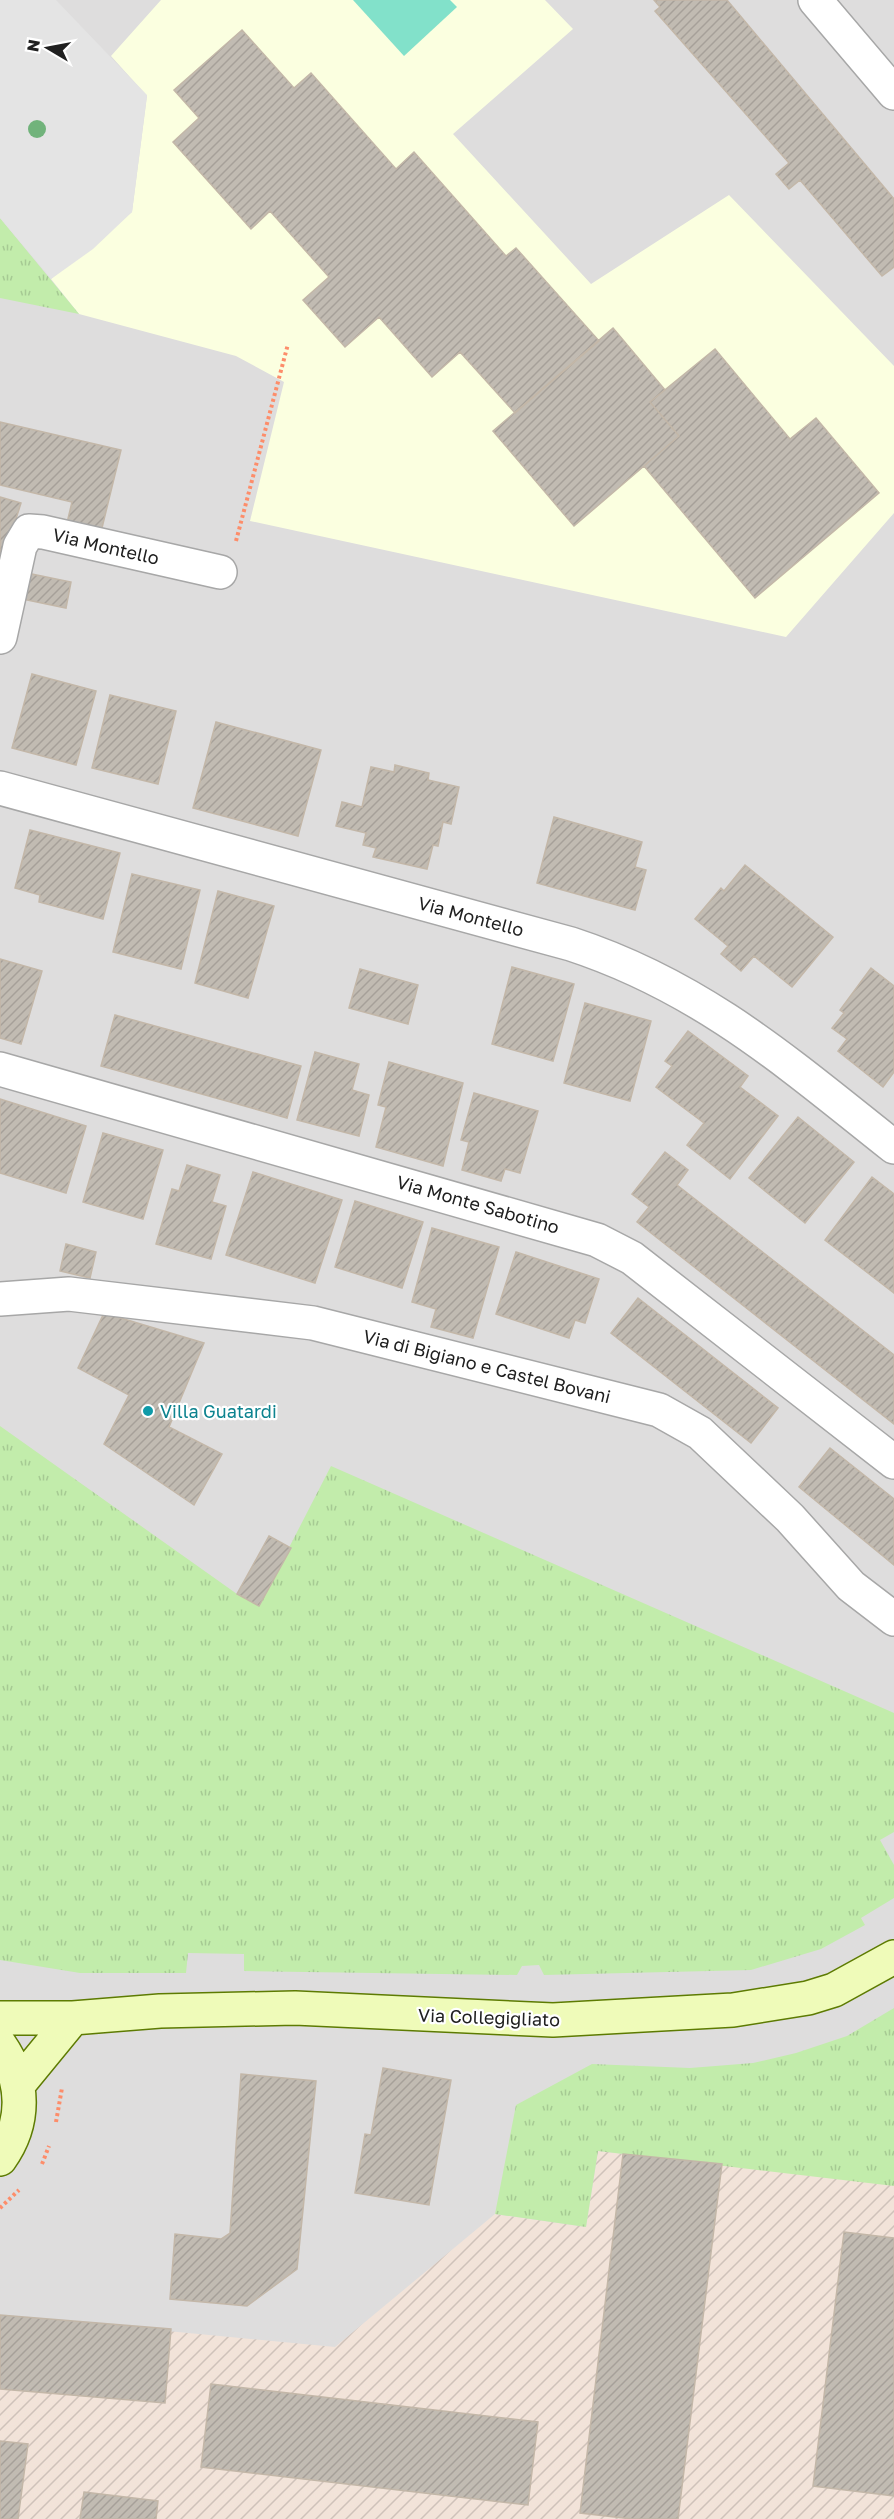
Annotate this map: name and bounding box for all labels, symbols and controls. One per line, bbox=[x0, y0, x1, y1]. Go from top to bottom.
north arrow bbox=[18, 18, 78, 78]
text: N bbox=[22, 38, 44, 53]
street label: Via Montello bbox=[51, 523, 161, 569]
street label: Via Montello bbox=[416, 891, 526, 941]
street label: Via Monte Sabotino bbox=[394, 1170, 562, 1238]
street label: Via di Bigiano e Castel Bovani bbox=[361, 1325, 613, 1407]
place label: Villa Guatardi bbox=[160, 1400, 277, 1422]
marker: Villa Guatardi bbox=[141, 1404, 155, 1418]
street label: Via Collegigliato bbox=[418, 2004, 560, 2030]

